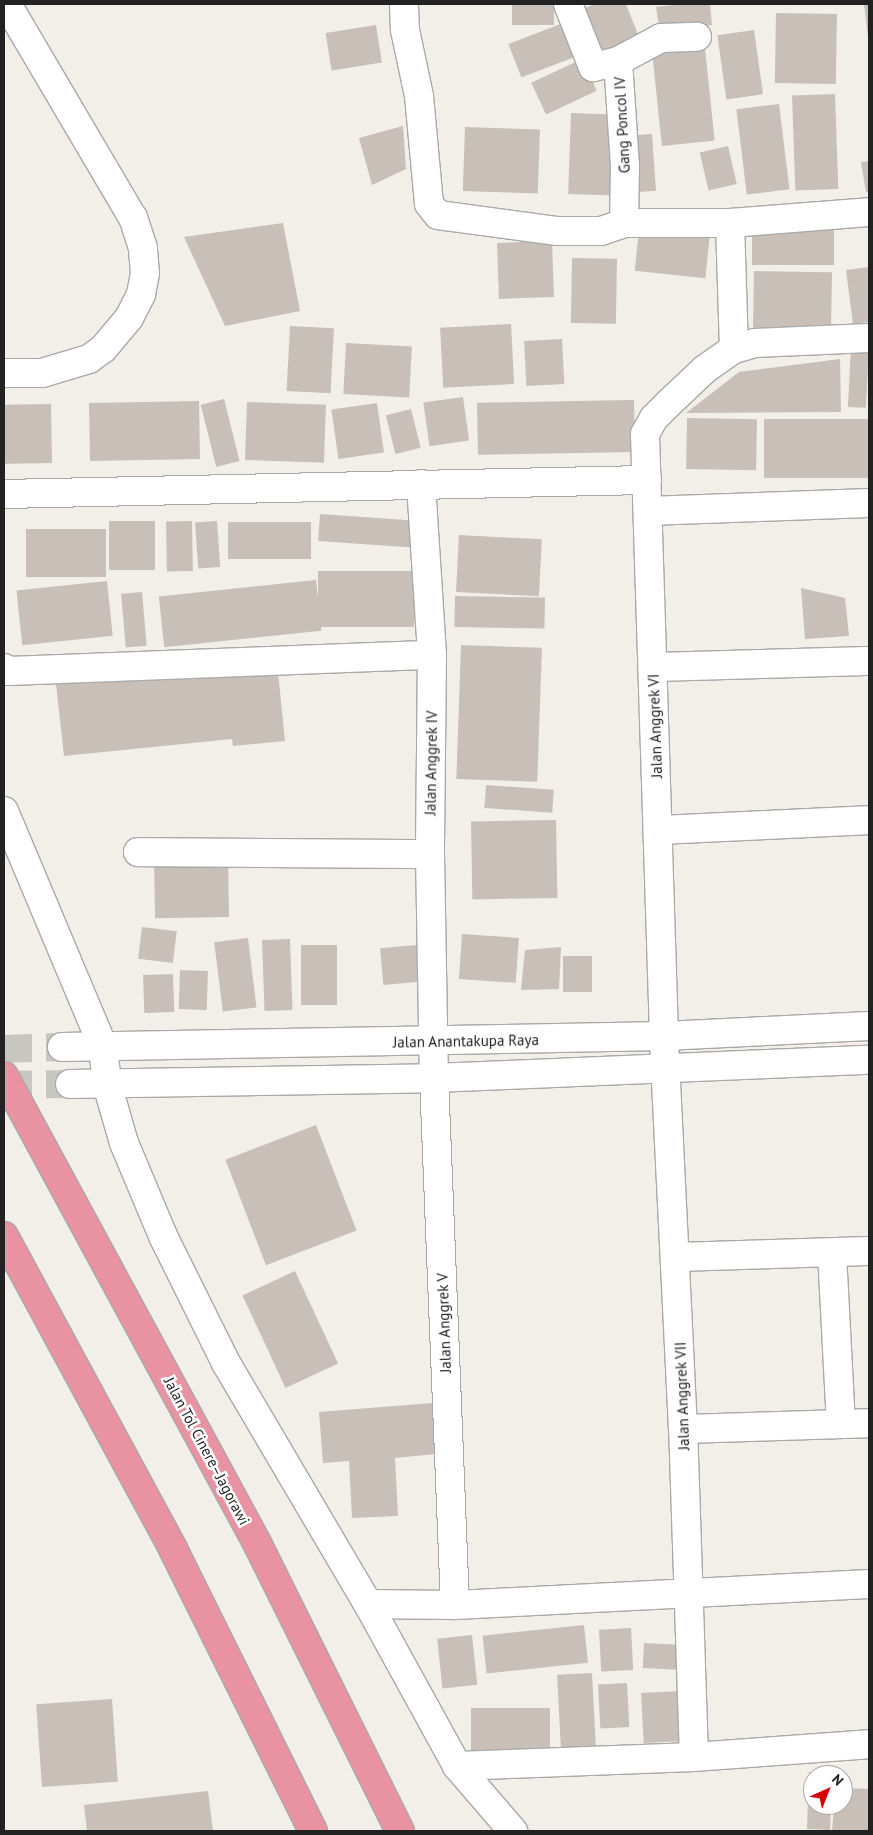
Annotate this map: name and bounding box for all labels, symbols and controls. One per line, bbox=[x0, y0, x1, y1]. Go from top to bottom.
street label: Gang Poncol IV bbox=[610, 76, 634, 174]
street label: Jalan Anggrek VI bbox=[644, 673, 666, 779]
street label: Jalan Anggrek IV bbox=[421, 710, 441, 816]
street label: Jalan Anantakupa Raya bbox=[393, 1031, 539, 1051]
street label: Jalan Anggrek V bbox=[433, 1272, 455, 1374]
street label: Jalan Anggrek VII bbox=[671, 1341, 693, 1451]
street label: Jalan Tol Cinere–Jagorawi bbox=[160, 1374, 254, 1528]
north arrow bbox=[803, 1765, 853, 1815]
text: N bbox=[828, 1770, 847, 1790]

